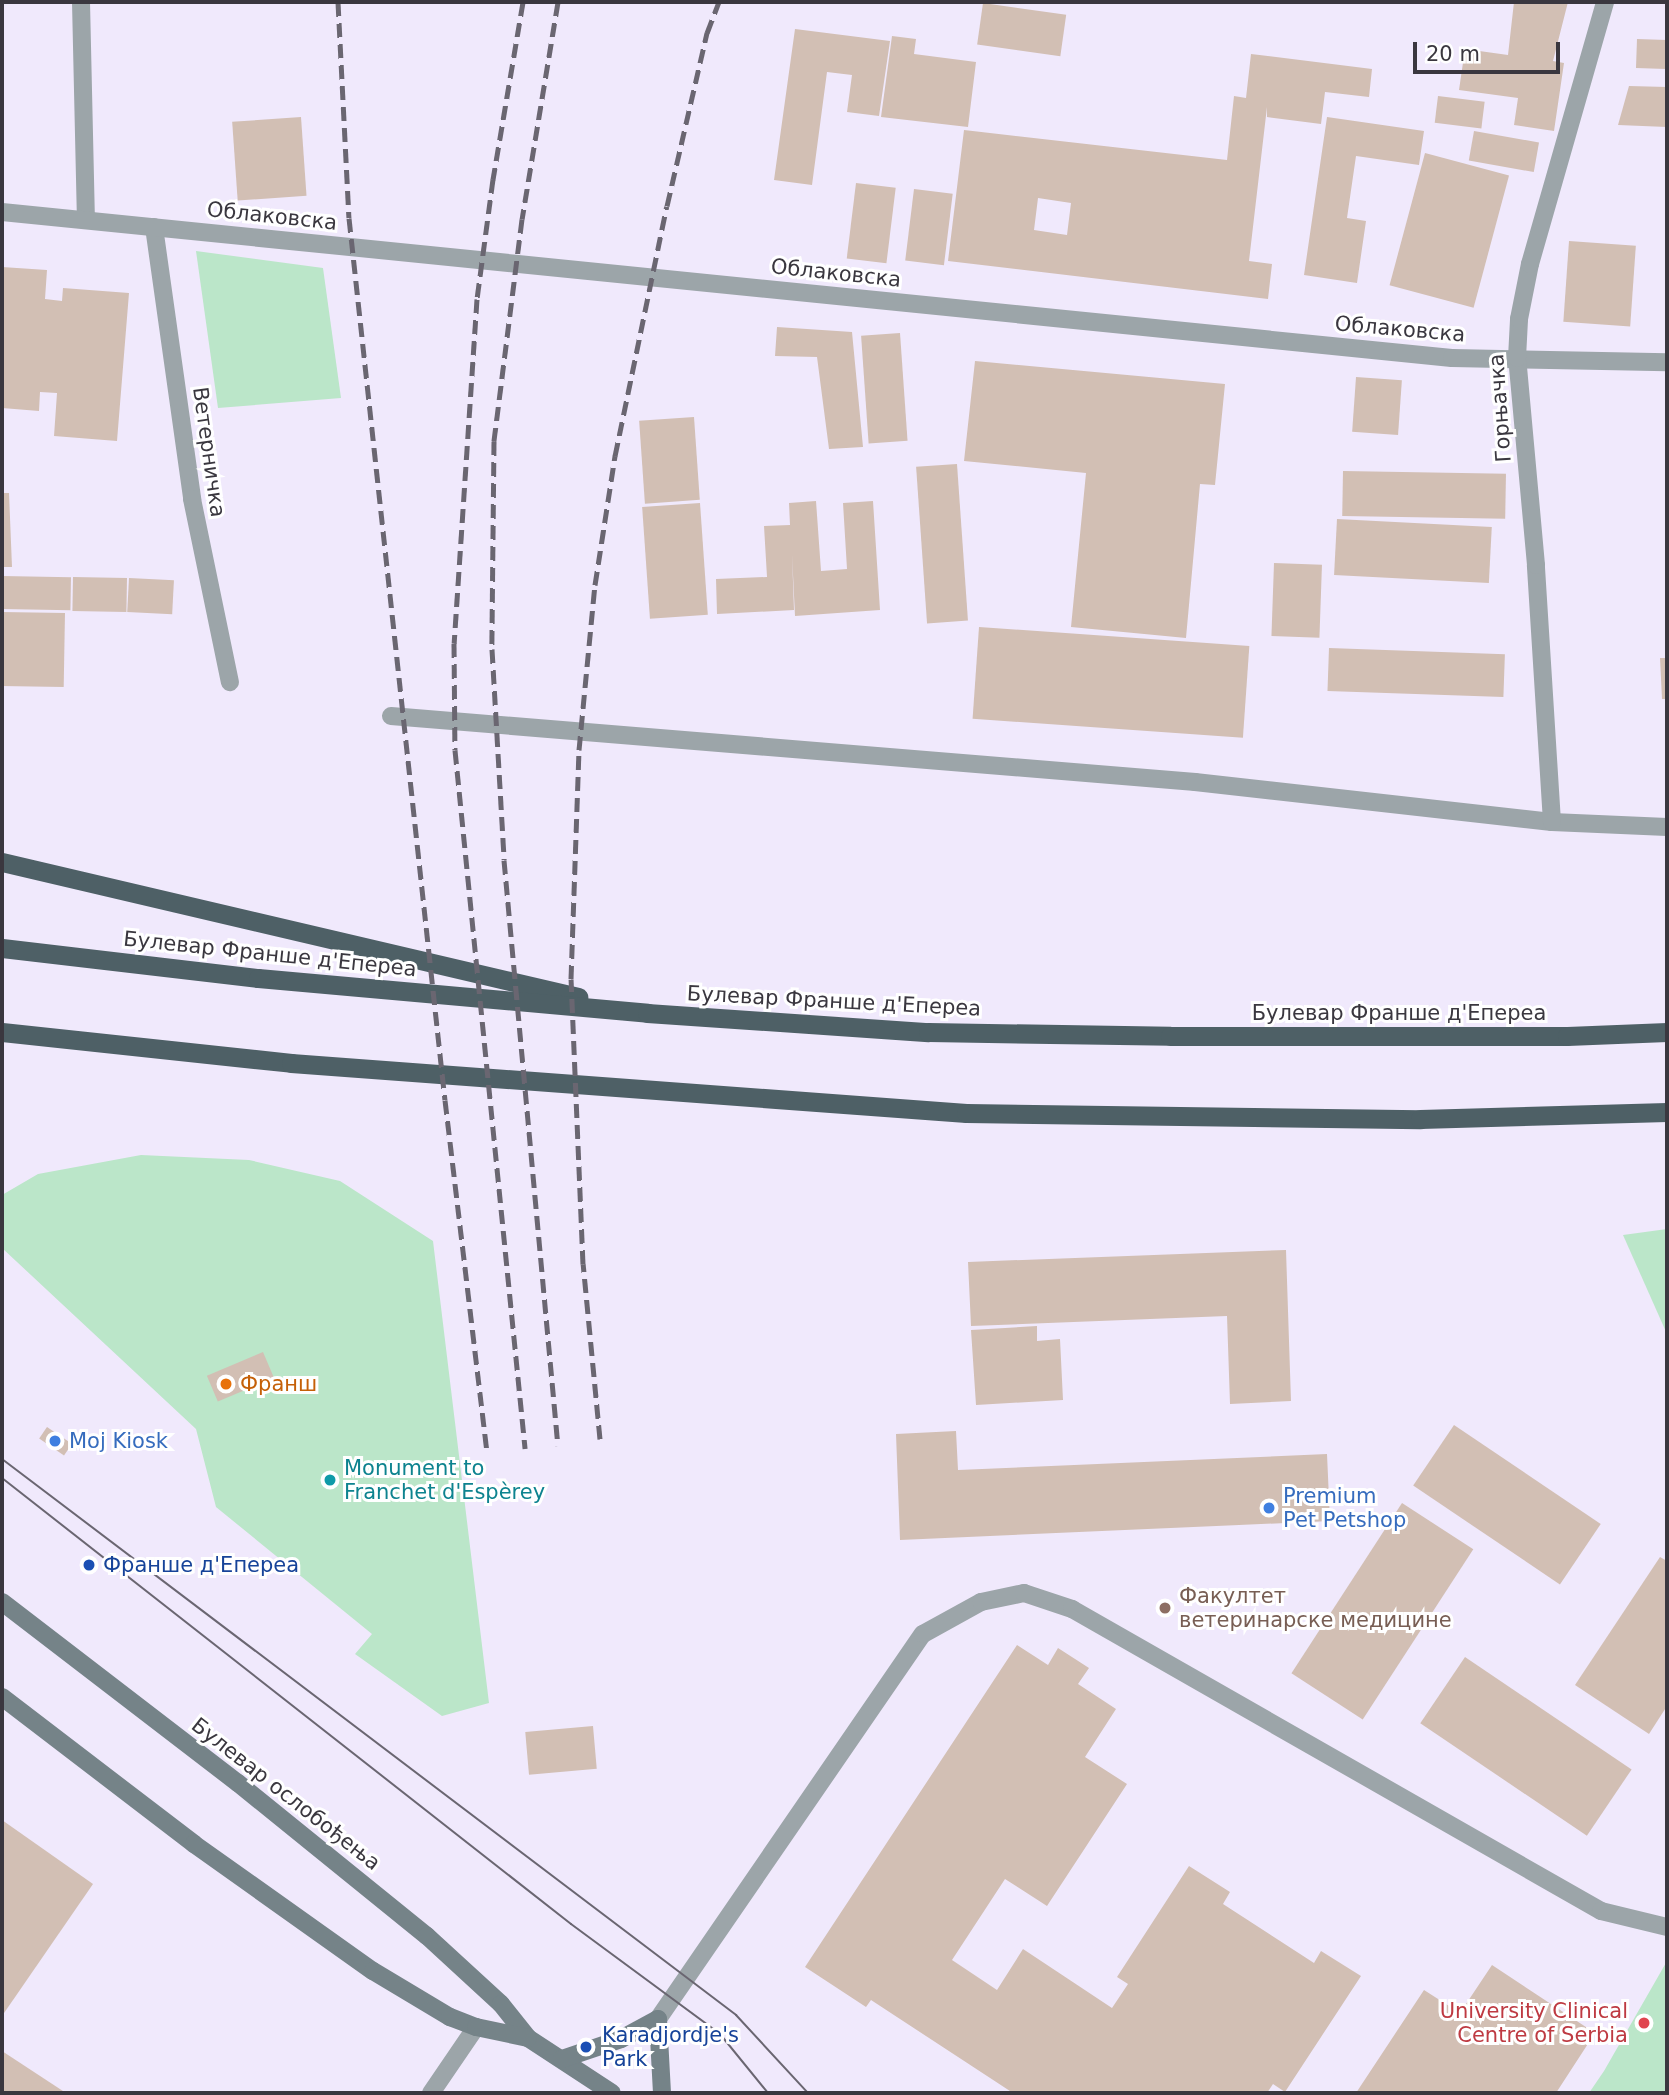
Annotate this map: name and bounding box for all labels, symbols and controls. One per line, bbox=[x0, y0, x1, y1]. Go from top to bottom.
scale bar bbox=[1417, 28, 1564, 72]
text: 20 m bbox=[1426, 42, 1480, 66]
street label: Облаковска bbox=[206, 197, 338, 235]
street label: Облаковска bbox=[770, 254, 902, 292]
street label: Облаковска bbox=[1334, 311, 1466, 347]
street label: Горњачка bbox=[1484, 353, 1516, 463]
street label: Ветерничка bbox=[187, 385, 231, 519]
street label: Булевар Франше д'Епереа bbox=[122, 926, 418, 982]
street label: Булевар Франше д'Епереа bbox=[686, 981, 982, 1021]
street label: Булевар Франше д'Епереа bbox=[1252, 1000, 1546, 1026]
place label: Франш bbox=[240, 1371, 317, 1397]
marker: Франш bbox=[218, 1376, 234, 1392]
place label: Moj Kiosk bbox=[69, 1428, 168, 1454]
marker: Moj Kiosk bbox=[47, 1433, 63, 1449]
place label: Monument to Franchet d'Espèrey bbox=[344, 1455, 545, 1505]
marker: Monument to Franchet d'Espèrey bbox=[322, 1472, 338, 1488]
place label: Premium Pet Petshop bbox=[1283, 1483, 1406, 1533]
marker: Premium Pet Petshop bbox=[1261, 1500, 1277, 1516]
place label: Франше д'Епереа bbox=[103, 1552, 299, 1578]
marker: Франше д'Епереа bbox=[81, 1557, 97, 1573]
place label: Факултет ветеринарске медицине bbox=[1179, 1583, 1452, 1633]
marker: Факултет ветеринарске медицине bbox=[1157, 1600, 1173, 1616]
street label: Булевар ослобођења bbox=[187, 1712, 385, 1876]
place label: University Clinical Centre of Serbia bbox=[1440, 1998, 1628, 2048]
marker: University Clinical Centre of Serbia bbox=[1634, 2013, 1654, 2033]
place label: Karadjordje's Park bbox=[602, 2022, 739, 2072]
marker: Karadjordje's Park bbox=[576, 2037, 596, 2057]

